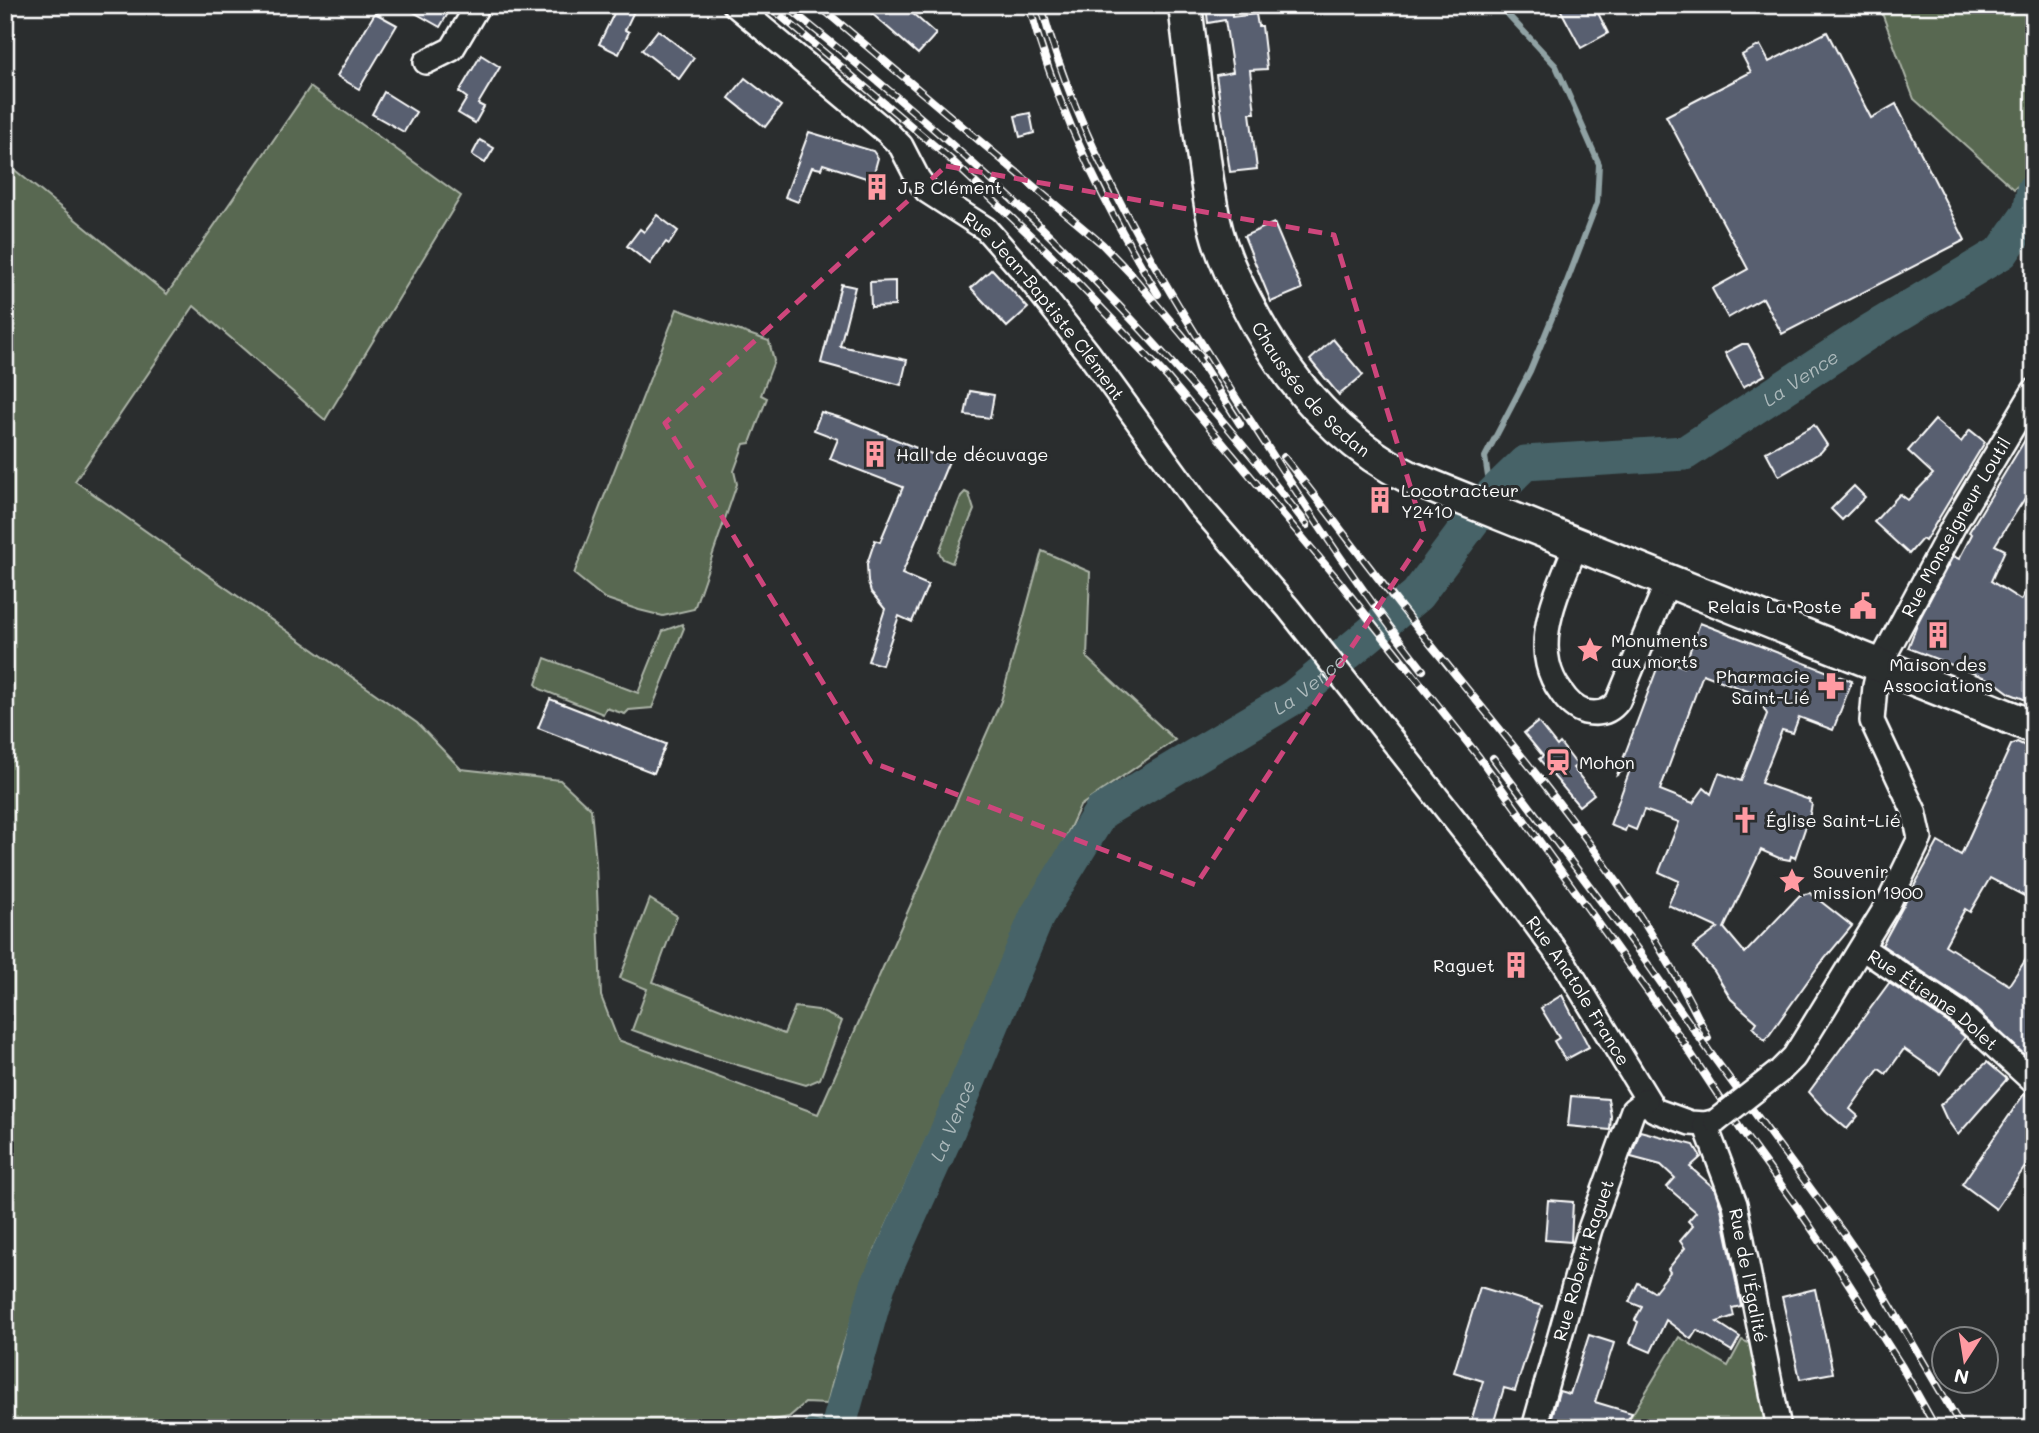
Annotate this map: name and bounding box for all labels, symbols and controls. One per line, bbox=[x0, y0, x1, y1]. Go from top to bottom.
building icon: J B Clément bbox=[862, 172, 892, 202]
place label: J B Clément bbox=[898, 175, 1002, 199]
street label: Rue Jean-Baptiste Clément bbox=[959, 206, 1131, 405]
street label: Chaussée de Sedan bbox=[1247, 317, 1375, 462]
water label: La Vence bbox=[1757, 343, 1843, 411]
street label: Rue Monseigneur Loutil bbox=[1895, 432, 2016, 621]
building icon: Hall de décuvage bbox=[860, 439, 890, 469]
place label: Hall de décuvage bbox=[896, 442, 1048, 466]
place label: Locotracteur Y2410 bbox=[1401, 478, 1519, 523]
building icon: Locotracteur Y2410 bbox=[1365, 485, 1395, 515]
public building icon: Relais La Poste bbox=[1848, 591, 1878, 621]
place label: Relais La Poste bbox=[1708, 594, 1842, 618]
building icon: Maison des Associations bbox=[1923, 620, 1953, 650]
place label: Monuments aux morts bbox=[1611, 628, 1708, 673]
place icon: Monuments aux morts bbox=[1575, 635, 1605, 665]
water label: La Vence bbox=[1268, 647, 1350, 720]
place label: Maison des Associations bbox=[1883, 652, 1993, 697]
place label: Pharmacie Saint-Lié bbox=[1716, 664, 1810, 709]
pharmacy icon: Pharmacie Saint-Lié bbox=[1816, 671, 1846, 701]
station icon: Mohon bbox=[1543, 747, 1573, 777]
place label: Mohon bbox=[1579, 750, 1635, 774]
church icon: Église Saint-Lié bbox=[1730, 805, 1760, 835]
place label: Église Saint-Lié bbox=[1766, 808, 1901, 832]
place label: Souvenir mission 1900 bbox=[1813, 859, 1923, 904]
place icon: Souvenir mission 1900 bbox=[1777, 866, 1807, 896]
street label: Rue Anatole France bbox=[1521, 911, 1636, 1070]
street label: Rue Étienne Dolet bbox=[1863, 943, 2004, 1055]
building icon: Raguet bbox=[1501, 950, 1531, 980]
place label: Raguet bbox=[1433, 953, 1495, 977]
water label: La Vence bbox=[923, 1076, 980, 1165]
street label: Rue Robert Raguet bbox=[1547, 1176, 1619, 1344]
street label: Rue de l'Égalité bbox=[1724, 1206, 1774, 1344]
north arrow bbox=[1930, 1324, 2000, 1394]
text: N bbox=[1952, 1363, 1971, 1391]

